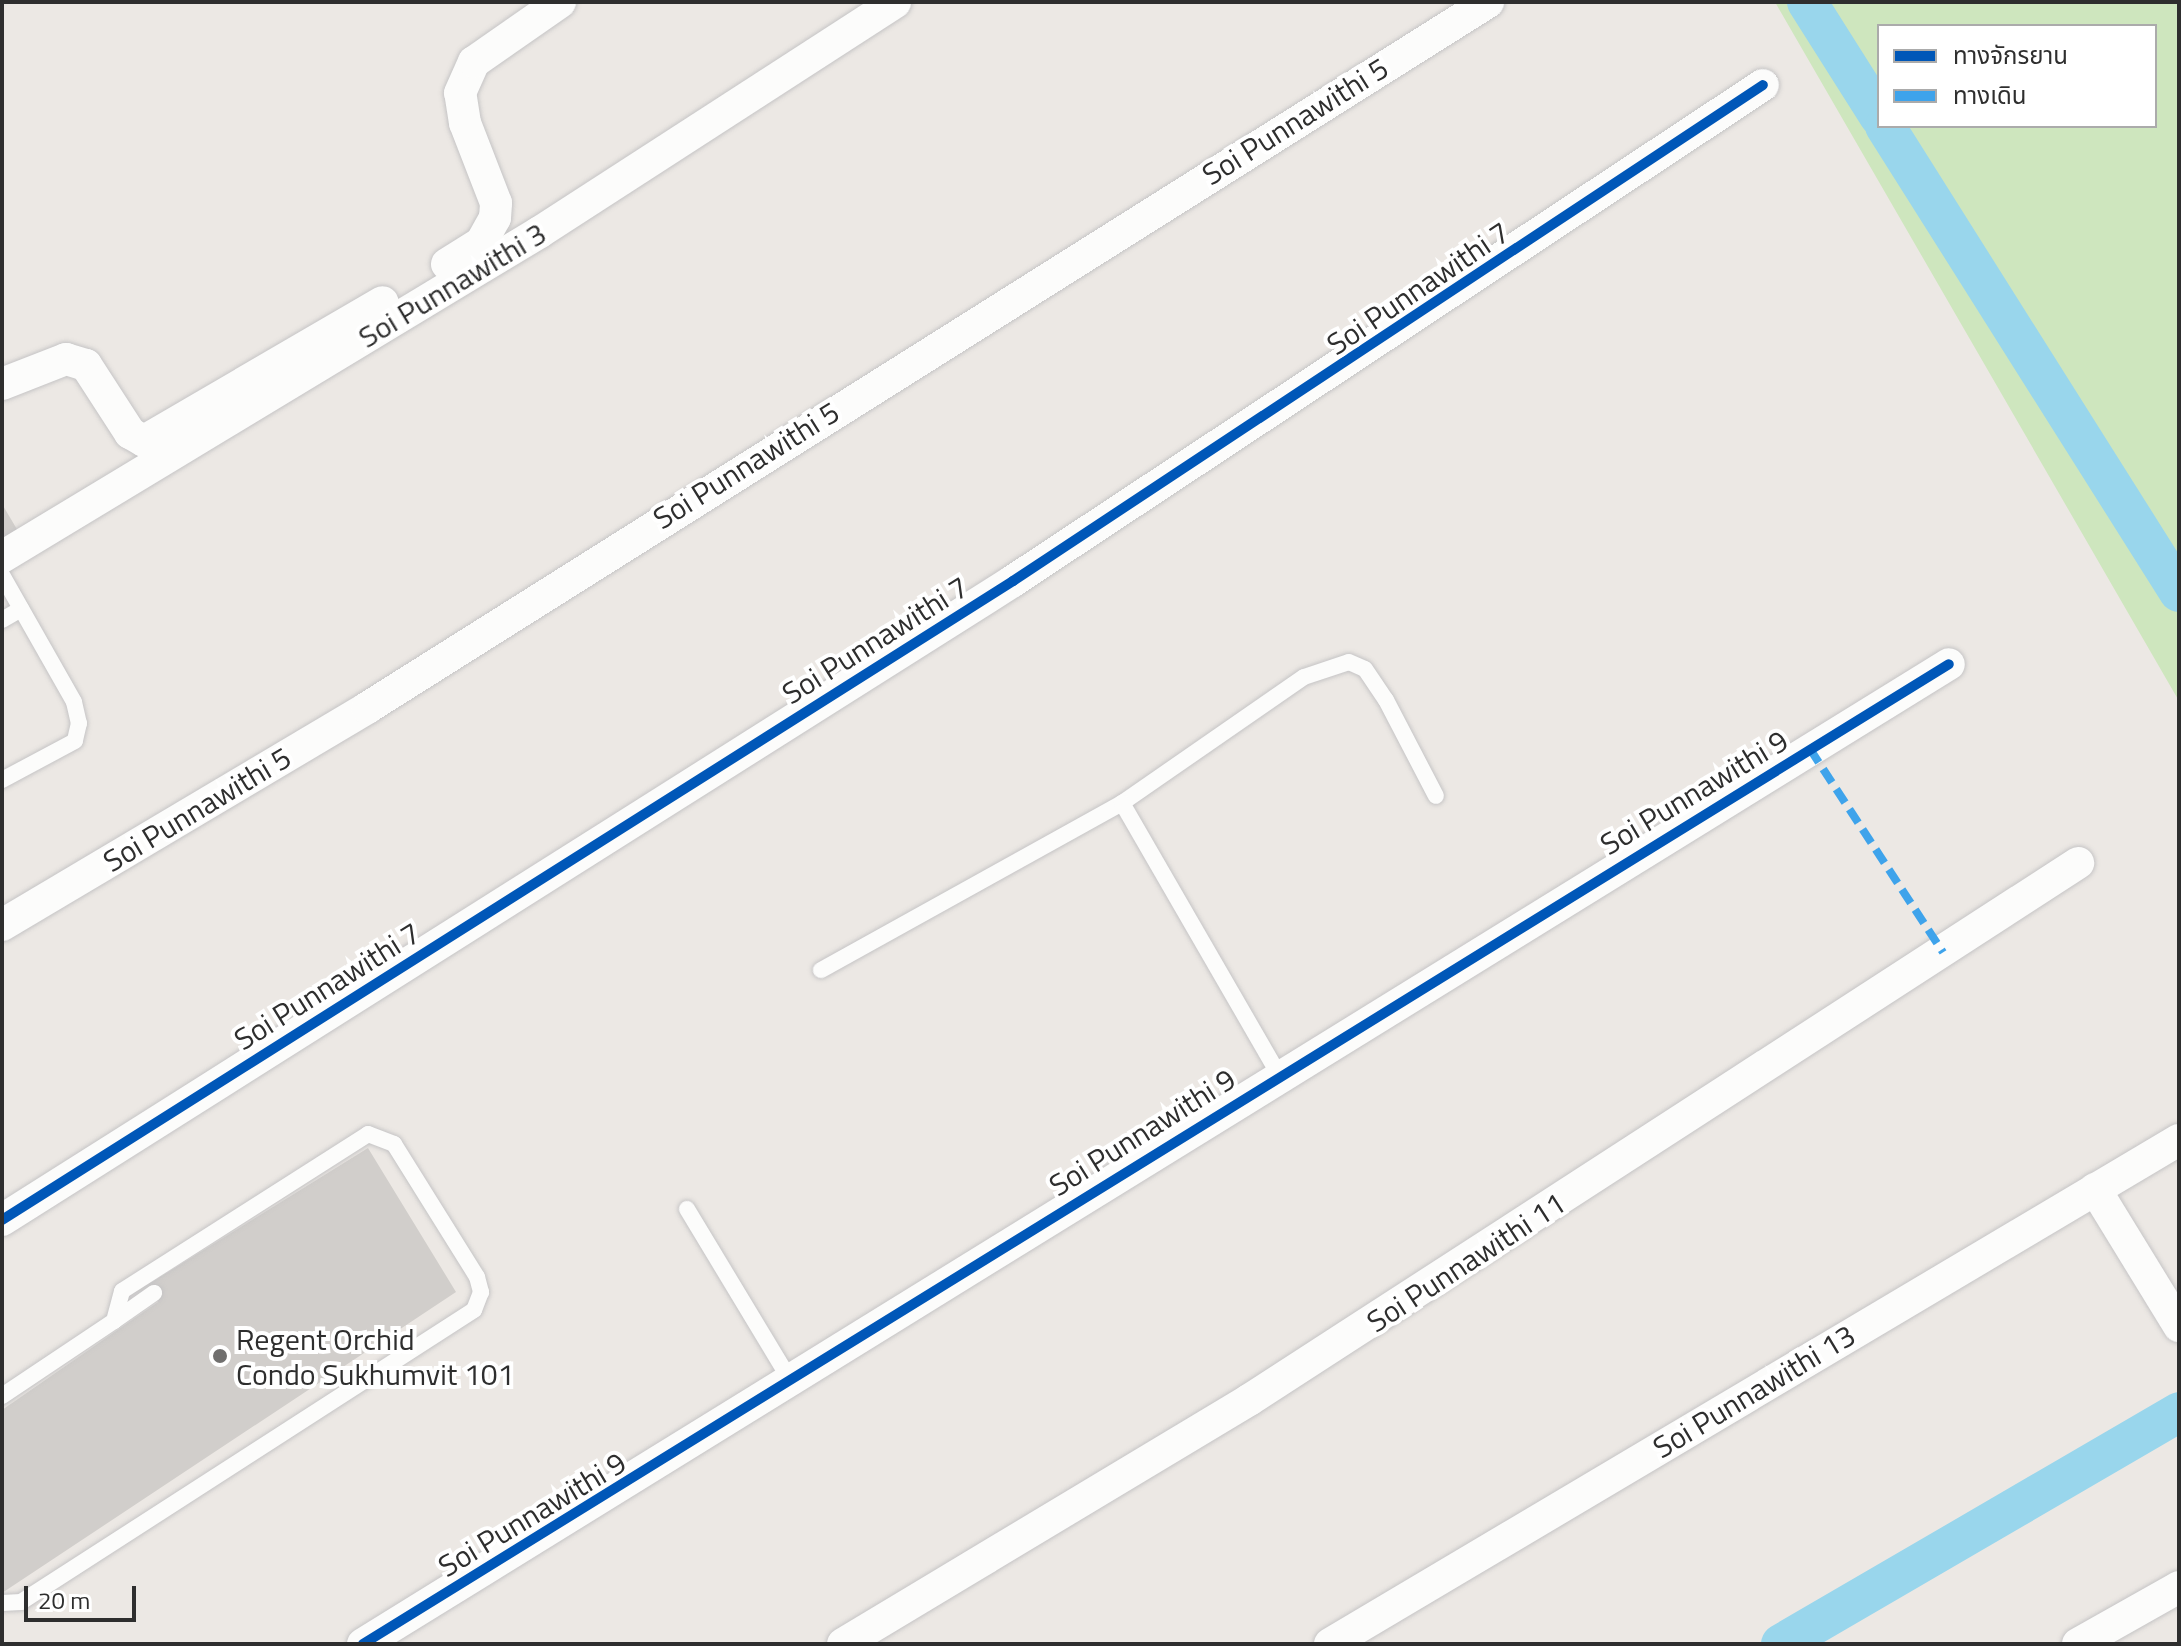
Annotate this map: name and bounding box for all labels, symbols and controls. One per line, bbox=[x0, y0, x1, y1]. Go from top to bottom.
legend bbox=[1877, 24, 2157, 128]
text: ทางจักรยาน bbox=[1953, 37, 2068, 73]
street label: Soi Punnawithi 5 bbox=[1195, 49, 1395, 193]
text: ทางเดิน bbox=[1953, 77, 2027, 113]
street label: Soi Punnawithi 7 bbox=[1320, 214, 1516, 362]
street label: Soi Punnawithi 3 bbox=[352, 215, 552, 355]
street label: Soi Punnawithi 5 bbox=[646, 393, 846, 537]
street label: Soi Punnawithi 7 bbox=[775, 568, 975, 712]
street label: Soi Punnawithi 9 bbox=[1594, 722, 1794, 862]
street label: Soi Punnawithi 5 bbox=[97, 739, 297, 879]
street label: Soi Punnawithi 7 bbox=[227, 914, 427, 1058]
street label: Soi Punnawithi 9 bbox=[1042, 1060, 1242, 1204]
street label: Soi Punnawithi 11 bbox=[1360, 1185, 1572, 1339]
street label: Soi Punnawithi 13 bbox=[1647, 1317, 1861, 1465]
place label: Regent Orchid Condo Sukhumvit 101 bbox=[236, 1321, 514, 1392]
marker: Regent Orchid Condo Sukhumvit 101 bbox=[211, 1347, 229, 1365]
street label: Soi Punnawithi 9 bbox=[432, 1444, 632, 1584]
scale bar bbox=[28, 1570, 140, 1620]
text: 20 m bbox=[38, 1582, 90, 1618]

